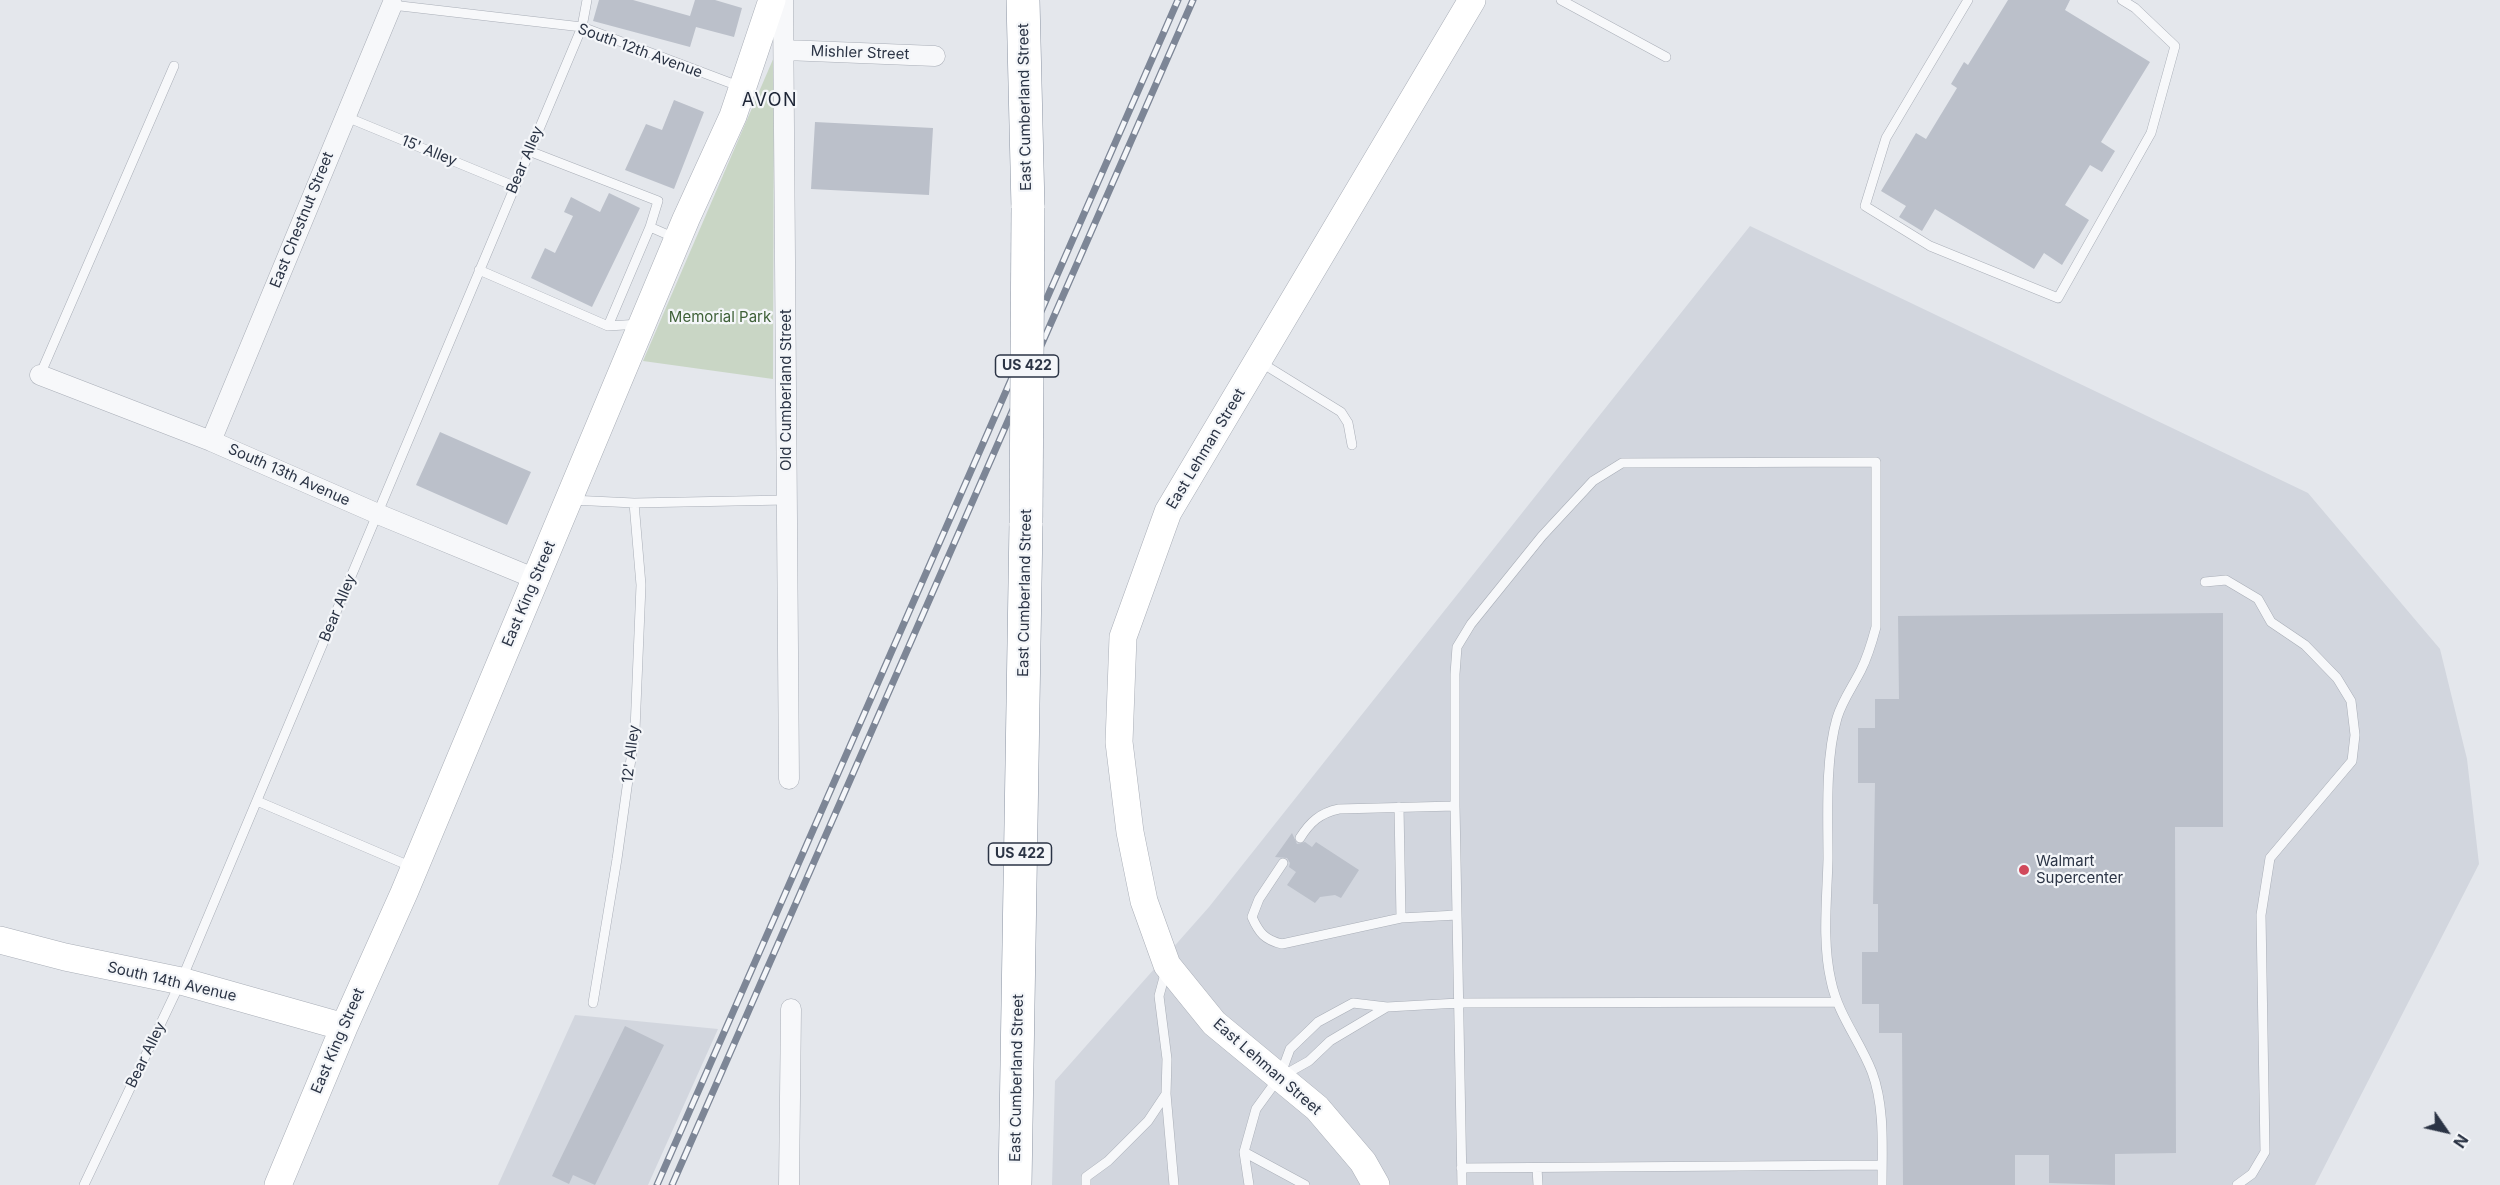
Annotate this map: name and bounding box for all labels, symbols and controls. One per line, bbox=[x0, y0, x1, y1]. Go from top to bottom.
street label: South 12th Avenue bbox=[575, 20, 705, 82]
street label: East Cumberland Street bbox=[1015, 23, 1035, 191]
street label: Mishler Street bbox=[810, 42, 910, 64]
district label: AVON bbox=[742, 90, 798, 112]
street label: Bear Alley bbox=[503, 124, 547, 196]
street label: 15' Alley bbox=[399, 132, 459, 170]
street label: East Chestnut Street bbox=[266, 149, 338, 291]
park label: Memorial Park bbox=[669, 308, 771, 326]
street label: Old Cumberland Street bbox=[777, 309, 795, 471]
road number: US 422 bbox=[996, 355, 1058, 377]
street label: East Lehman Street bbox=[1163, 385, 1249, 513]
street label: South 13th Avenue bbox=[225, 440, 353, 510]
street label: East Cumberland Street bbox=[1015, 509, 1035, 677]
street label: East King Street bbox=[499, 538, 559, 650]
street label: Bear Alley bbox=[316, 572, 360, 644]
street label: 12' Alley bbox=[619, 724, 643, 784]
road number: US 422 bbox=[988, 843, 1052, 865]
place label: Walmart Supercenter bbox=[2036, 852, 2123, 887]
marker: Walmart Supercenter bbox=[2017, 863, 2031, 877]
street label: South 14th Avenue bbox=[106, 958, 238, 1006]
street label: East King Street bbox=[308, 985, 368, 1097]
street label: East Cumberland Street bbox=[1007, 994, 1027, 1162]
street label: East Lehman Street bbox=[1209, 1015, 1325, 1119]
street label: Bear Alley bbox=[122, 1019, 170, 1091]
north arrow bbox=[2416, 1101, 2476, 1161]
text: N bbox=[2449, 1130, 2473, 1152]

